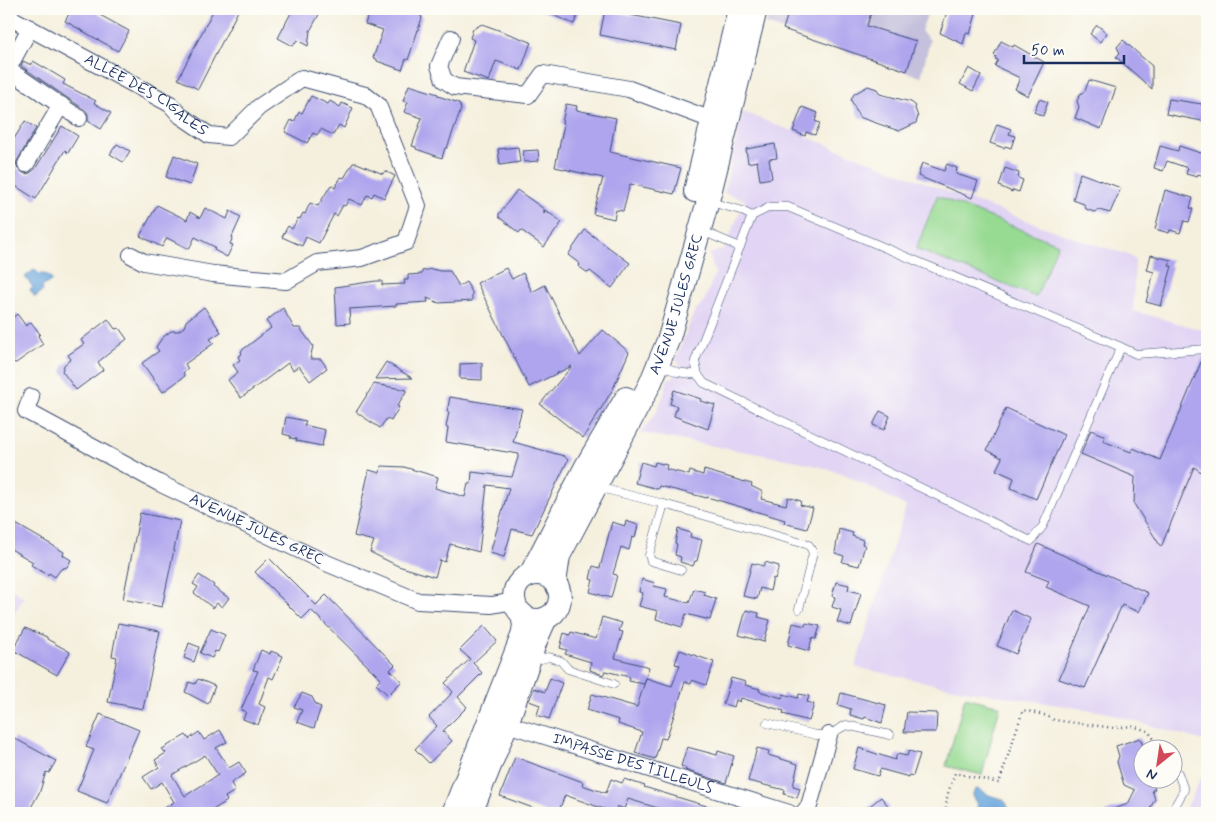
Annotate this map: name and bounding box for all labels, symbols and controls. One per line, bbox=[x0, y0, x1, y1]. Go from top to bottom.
scale bar bbox=[1024, 32, 1124, 64]
text: 50 m bbox=[1031, 41, 1065, 61]
street label: ALLÉE DES CIGALES bbox=[81, 49, 212, 141]
street label: AVENUE JULES GREC bbox=[645, 231, 708, 378]
street label: AVENUE JULES GREC bbox=[186, 489, 327, 570]
street label: IMPASSE DES TILLEULS bbox=[550, 729, 716, 799]
north arrow bbox=[1134, 740, 1184, 790]
text: N bbox=[1143, 764, 1161, 785]

